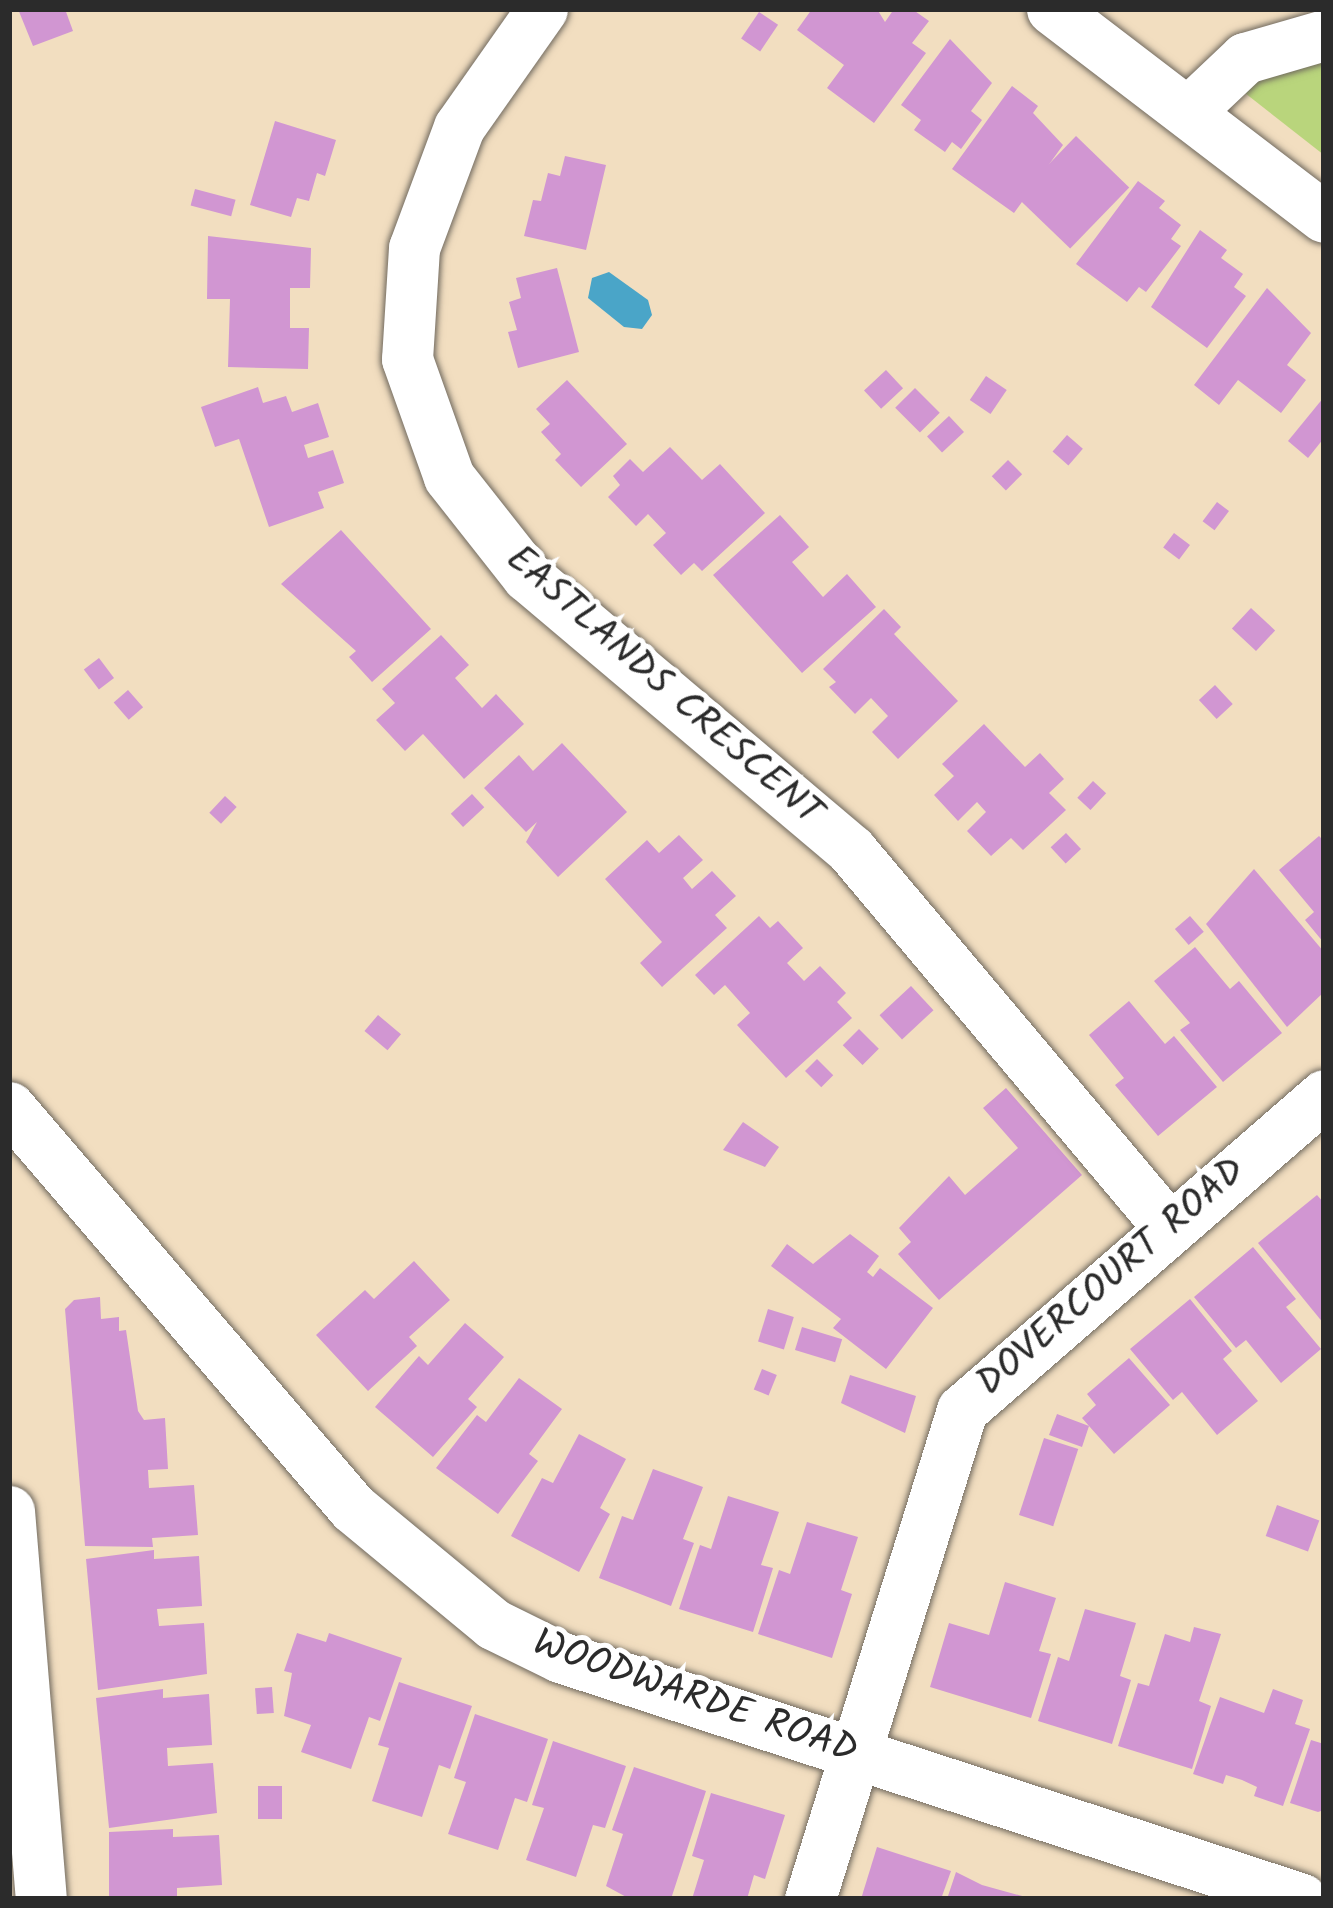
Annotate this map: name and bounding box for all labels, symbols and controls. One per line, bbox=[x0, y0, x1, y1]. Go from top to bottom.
street label: EASTLANDS CRESCENT bbox=[495, 537, 831, 837]
street label: DOVERCOURT ROAD bbox=[968, 1149, 1256, 1407]
street label: WOODWARDE ROAD bbox=[527, 1621, 863, 1775]

